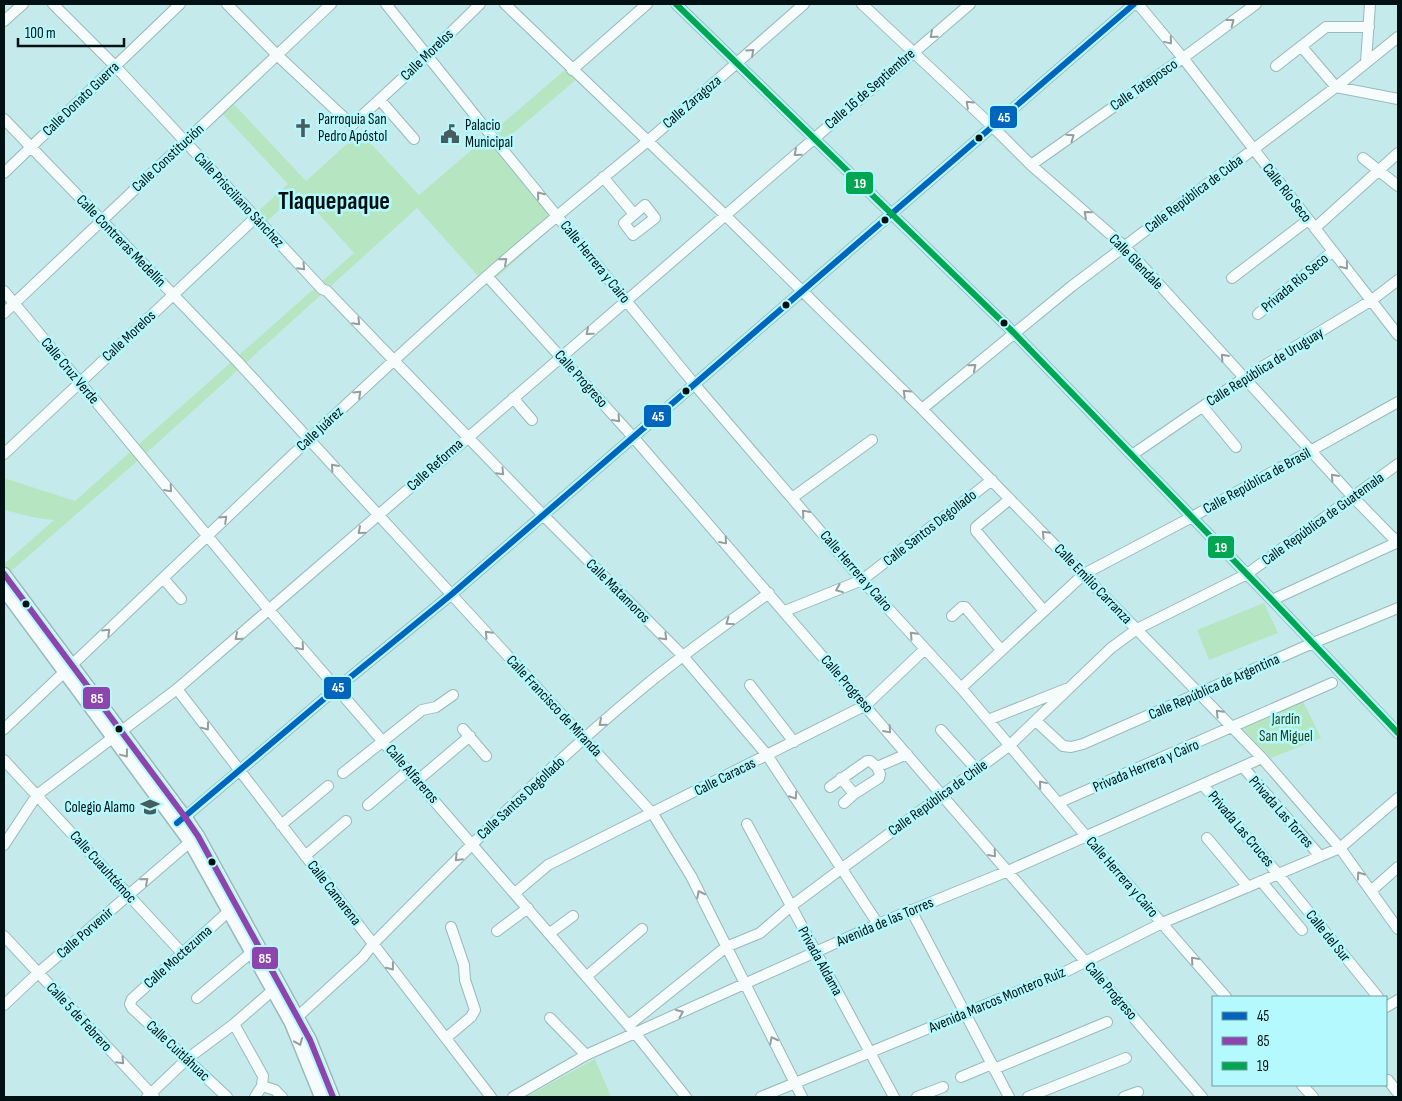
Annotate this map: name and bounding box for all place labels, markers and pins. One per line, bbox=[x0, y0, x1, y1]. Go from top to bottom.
place label: Parroquia San Pedro Apóstol bbox=[318, 110, 387, 146]
place label: Palacio Municipal bbox=[465, 116, 513, 152]
church icon: Parroquia San Pedro Apóstol bbox=[292, 117, 314, 139]
public building icon: Palacio Municipal bbox=[439, 123, 461, 145]
unlabelled marker bbox=[974, 133, 984, 143]
unlabelled marker bbox=[880, 215, 890, 225]
unlabelled marker bbox=[781, 300, 791, 310]
unlabelled marker bbox=[999, 318, 1009, 328]
unlabelled marker bbox=[681, 386, 691, 396]
unlabelled marker bbox=[21, 599, 31, 609]
unlabelled marker bbox=[114, 724, 124, 734]
school or university icon: Colegio Alamo bbox=[139, 796, 161, 818]
place label: Colegio Alamo bbox=[64, 798, 135, 817]
unlabelled marker bbox=[207, 857, 217, 867]

